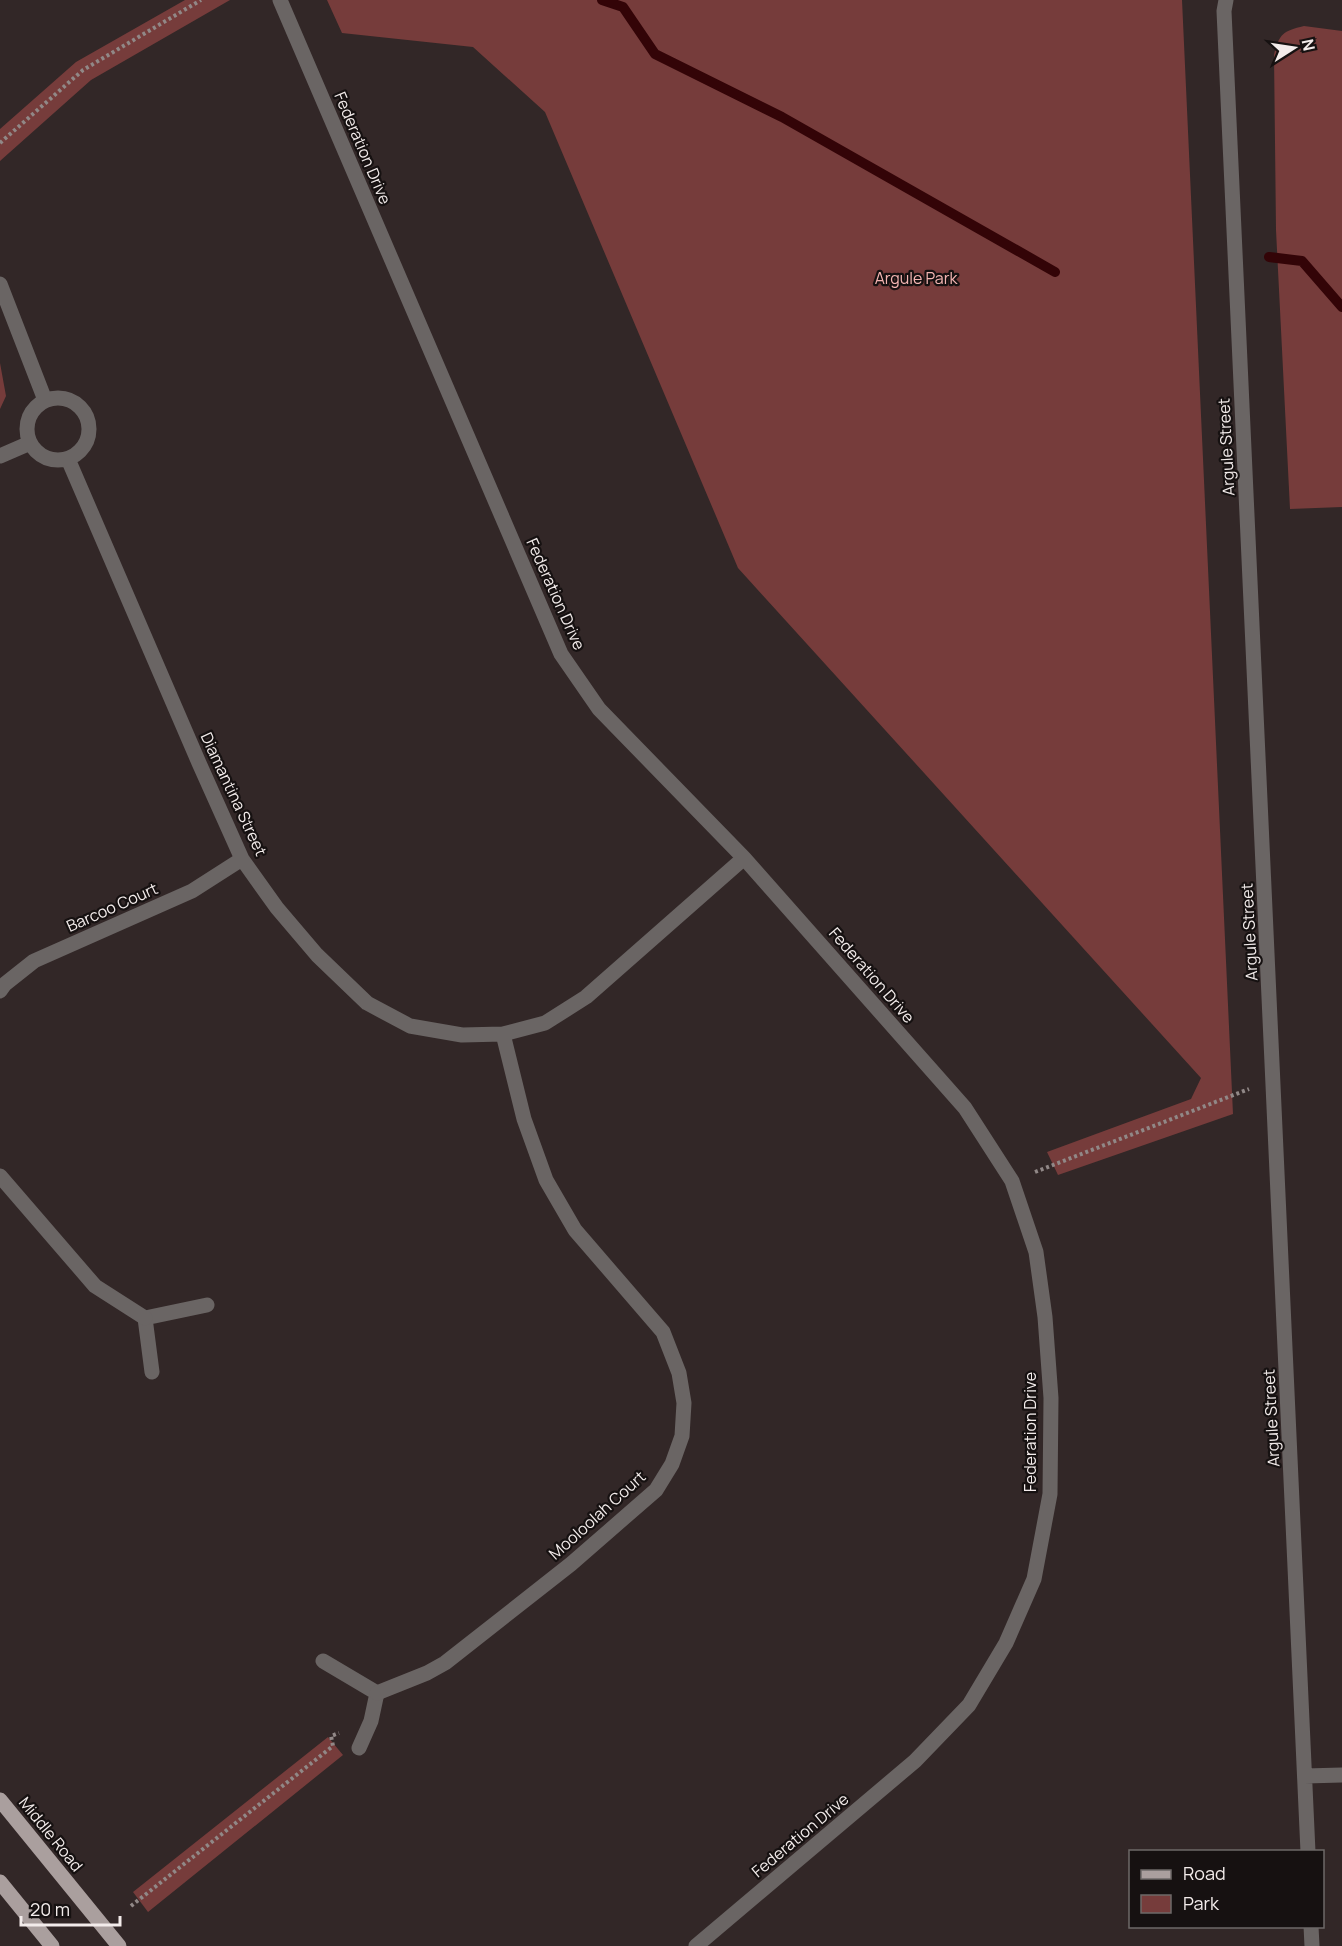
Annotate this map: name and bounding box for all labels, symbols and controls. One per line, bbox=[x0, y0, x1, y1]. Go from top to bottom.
north arrow bbox=[1264, 18, 1324, 78]
text: N bbox=[1297, 37, 1321, 53]
street label: Federation Drive bbox=[329, 88, 397, 208]
park label: Argule Park bbox=[875, 267, 958, 289]
street label: Argule Street bbox=[1212, 398, 1240, 496]
street label: Federation Drive bbox=[522, 535, 590, 653]
street label: Diamantina Street bbox=[196, 729, 272, 859]
street label: Barcoo Court bbox=[63, 877, 161, 937]
street label: Argule Street bbox=[1235, 883, 1263, 981]
street label: Federation Drive bbox=[824, 922, 920, 1028]
street label: Argule Street bbox=[1257, 1369, 1285, 1467]
street label: Federation Drive bbox=[1019, 1372, 1041, 1492]
street label: Mooloolah Court bbox=[544, 1466, 650, 1564]
street label: Federation Drive bbox=[747, 1788, 853, 1882]
street label: Middle Road bbox=[14, 1792, 88, 1876]
legend bbox=[1129, 1850, 1324, 1928]
text: Road bbox=[1183, 1861, 1226, 1885]
scale bar bbox=[21, 1889, 120, 1927]
text: Park bbox=[1183, 1891, 1220, 1915]
text: 20 m bbox=[30, 1897, 70, 1921]

